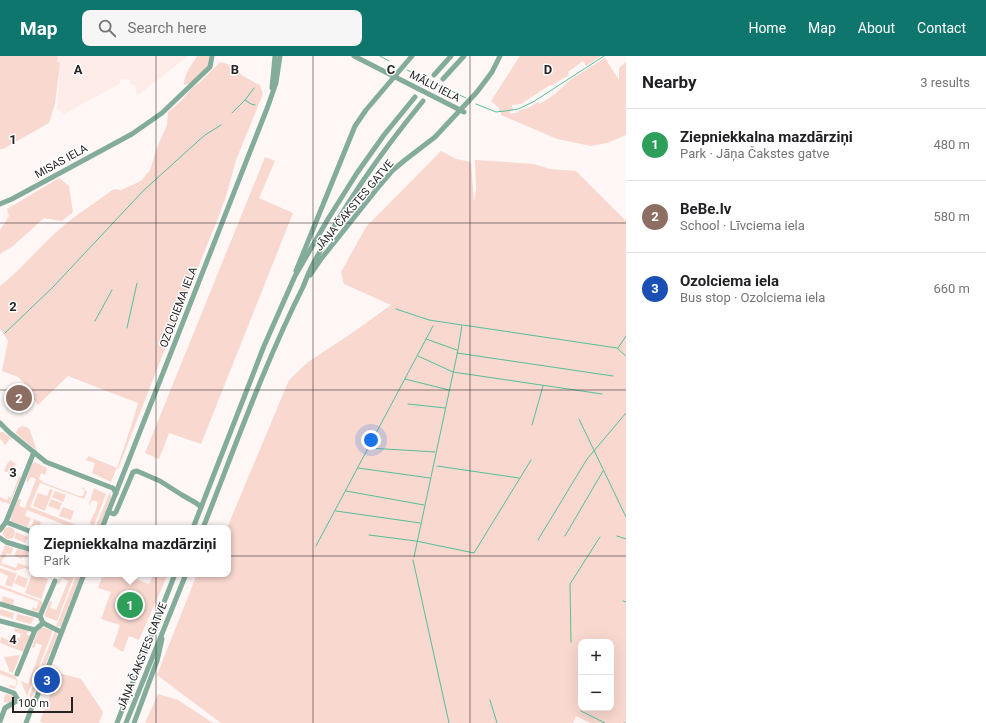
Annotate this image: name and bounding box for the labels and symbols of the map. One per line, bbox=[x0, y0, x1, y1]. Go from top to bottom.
text: A bbox=[74, 62, 83, 77]
text: B bbox=[231, 62, 239, 77]
text: C bbox=[387, 62, 396, 77]
text: D bbox=[544, 62, 552, 77]
street label: MĀLU IELA bbox=[407, 68, 463, 105]
text: 1 bbox=[9, 132, 17, 147]
street label: MISAS IELA bbox=[33, 141, 90, 181]
street label: JĀŅA ČAKSTES GATVE bbox=[312, 157, 396, 253]
street label: OZOLCIEMA IELA bbox=[157, 264, 200, 349]
text: 2 bbox=[9, 299, 17, 314]
pin: 2 bbox=[6, 383, 32, 413]
your location bbox=[361, 430, 381, 450]
text: 3 bbox=[9, 465, 17, 480]
pin: 1 bbox=[117, 590, 143, 620]
street label: JĀŅA ČAKSTES GATVE bbox=[114, 600, 170, 712]
text: 4 bbox=[9, 632, 17, 647]
pin: 3 bbox=[34, 665, 60, 695]
scale bar bbox=[12, 695, 73, 714]

